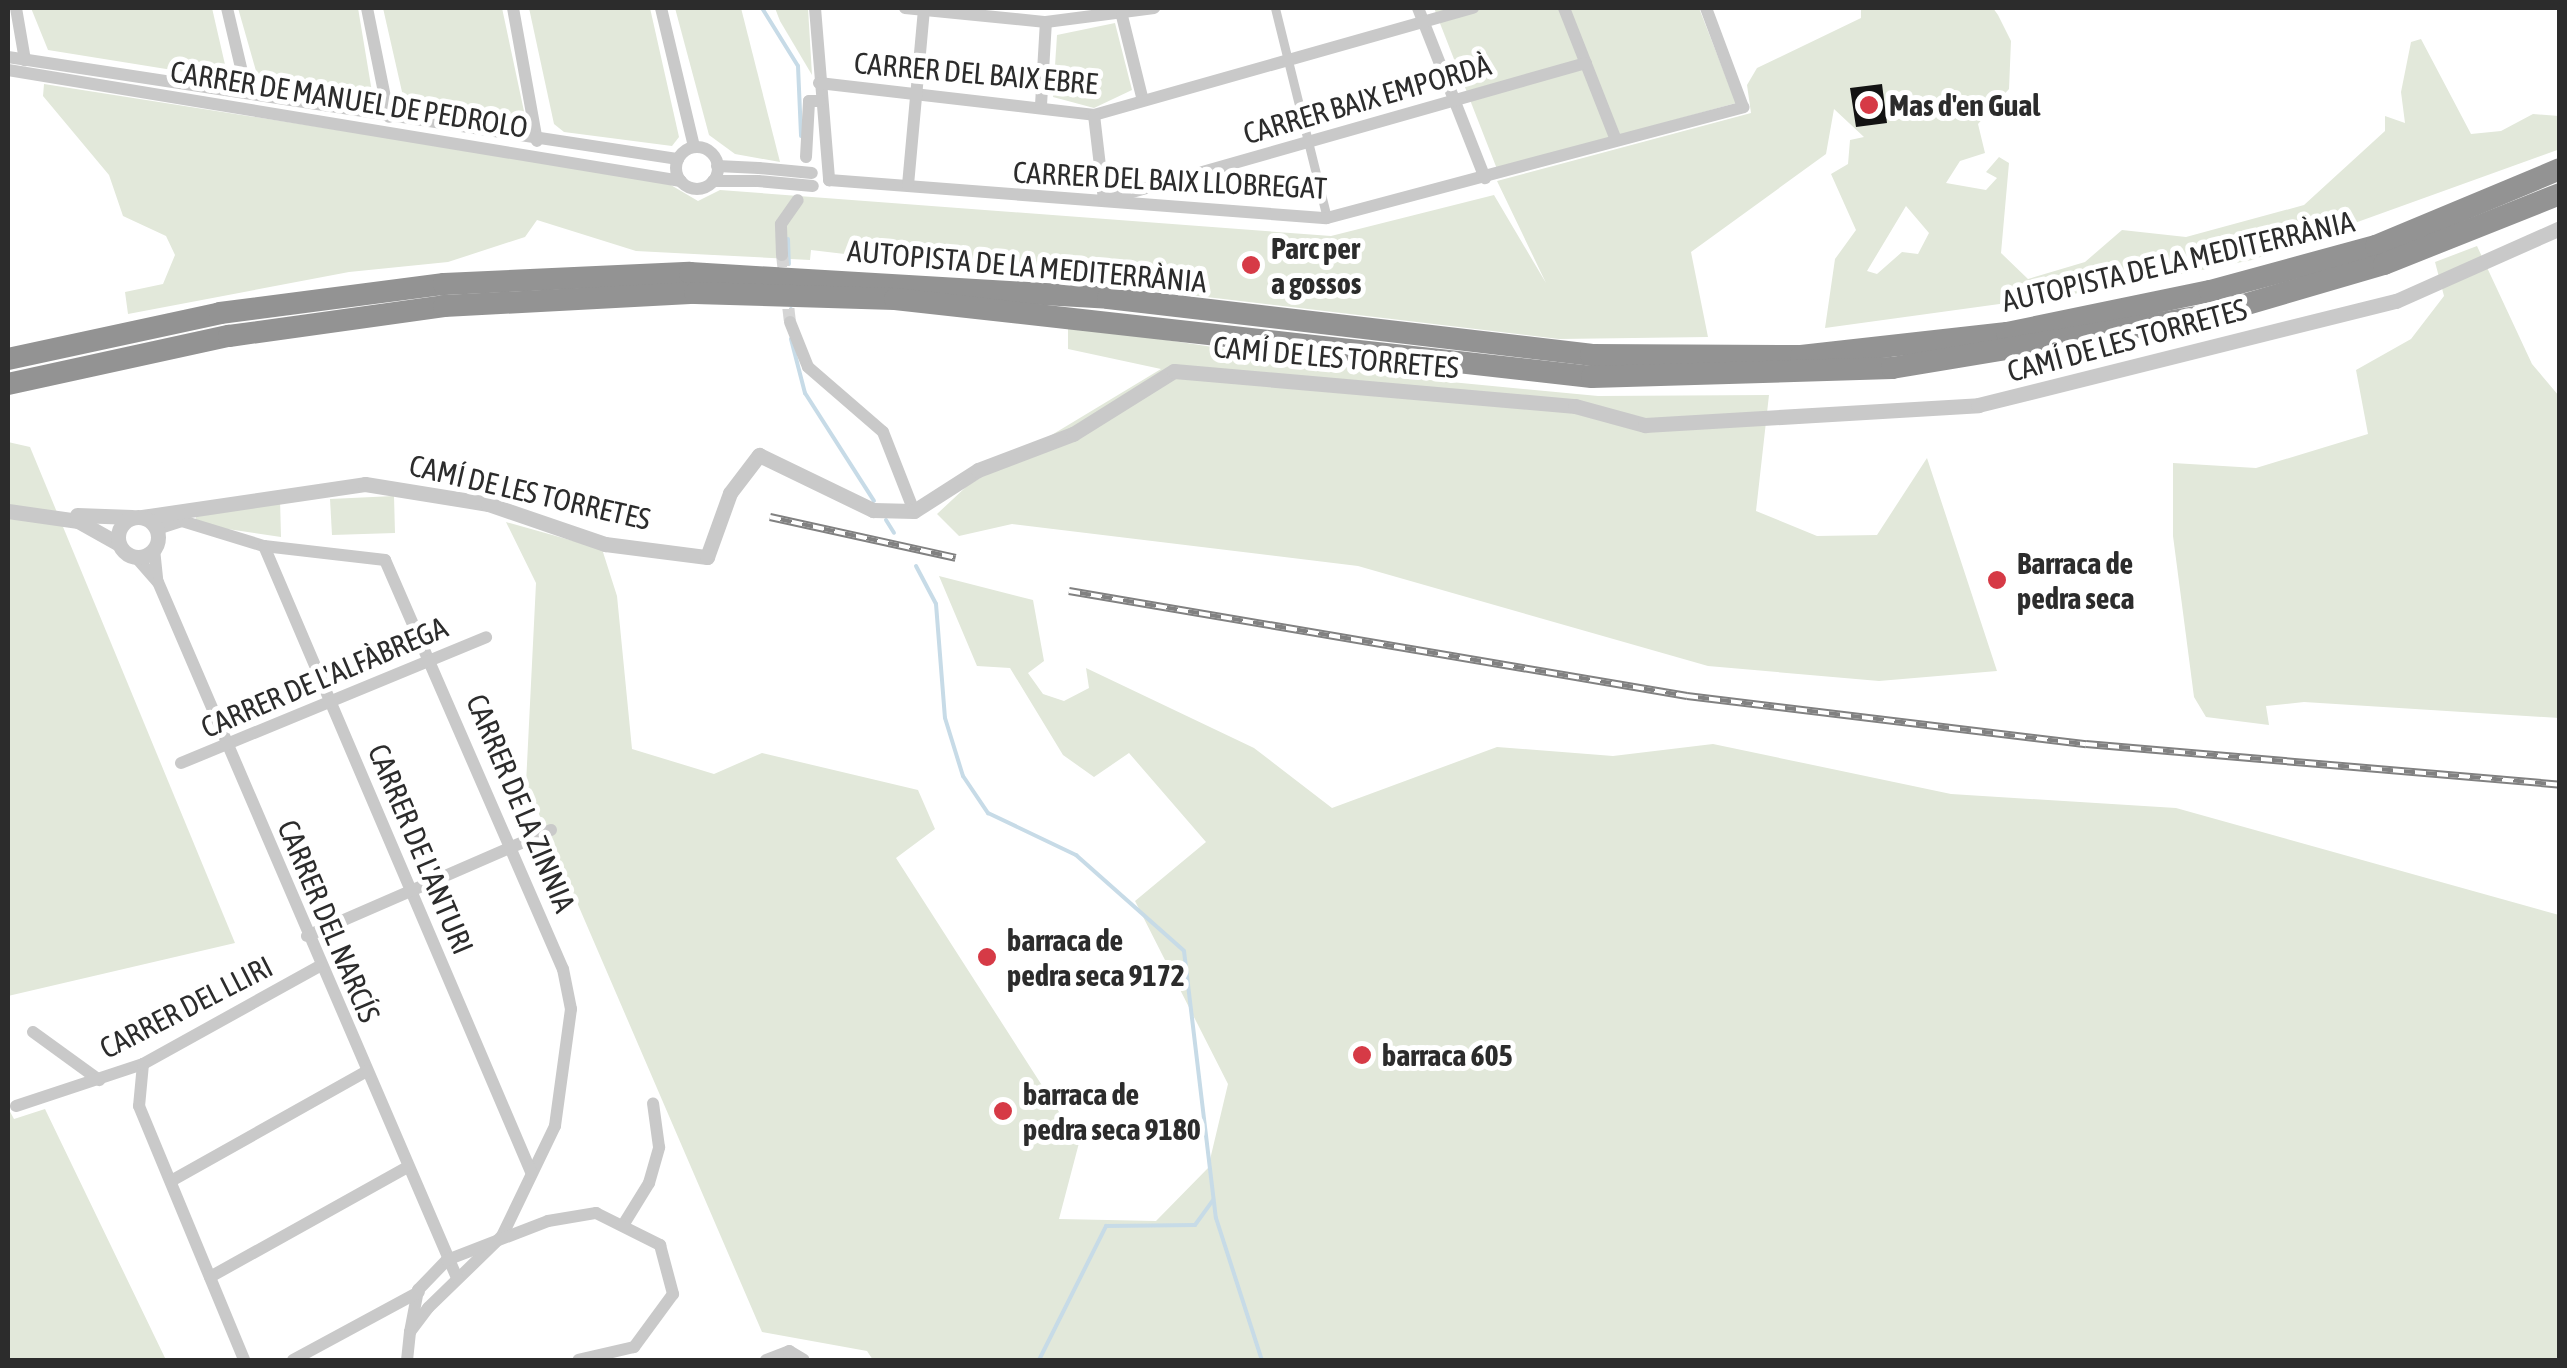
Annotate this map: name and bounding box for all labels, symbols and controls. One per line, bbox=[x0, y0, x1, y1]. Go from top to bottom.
street label: CARRER DEL BAIX EBRE bbox=[853, 44, 1099, 102]
street label: CARRER BAIX EMPORDÀ bbox=[1239, 46, 1495, 152]
street label: CARRER DE MANUEL DE PEDROLO bbox=[168, 53, 530, 145]
place label: Mas d'en Gual bbox=[1889, 87, 2040, 123]
marker: Mas d'en Gual bbox=[1858, 94, 1880, 116]
street label: CARRER DEL BAIX LLOBREGAT bbox=[1012, 154, 1328, 206]
street label: AUTOPISTA DE LA MEDITERRÀNIA bbox=[1998, 203, 2358, 319]
place label: Parc per a gossos bbox=[1271, 230, 1361, 300]
street label: AUTOPISTA DE LA MEDITERRÀNIA bbox=[846, 232, 1208, 300]
marker: Parc per a gossos bbox=[1240, 254, 1262, 276]
street label: CAMÍ DE LES TORRETES bbox=[2003, 291, 2251, 389]
street label: CAMÍ DE LES TORRETES bbox=[1212, 328, 1460, 386]
street label: CAMÍ DE LES TORRETES bbox=[406, 447, 654, 537]
place label: Barraca de pedra seca bbox=[2017, 545, 2134, 616]
marker: Barraca de pedra seca bbox=[1986, 569, 2008, 591]
street label: CARRER DE L'ALFÀBREGA bbox=[196, 609, 452, 745]
street label: CARRER DE LA ZINNIA bbox=[459, 689, 583, 917]
street label: CARRER DE L'ANTURI bbox=[361, 739, 481, 959]
street label: CARRER DEL NARCÍS bbox=[270, 814, 388, 1028]
place label: barraca de pedra seca 9172 bbox=[1007, 922, 1185, 992]
marker: barraca de pedra seca 9172 bbox=[976, 946, 998, 968]
street label: CARRER DEL LLIRI bbox=[94, 948, 278, 1066]
place label: barraca 605 bbox=[1382, 1037, 1513, 1073]
marker: barraca 605 bbox=[1351, 1044, 1373, 1066]
place label: barraca de pedra seca 9180 bbox=[1023, 1076, 1201, 1146]
marker: barraca de pedra seca 9180 bbox=[992, 1100, 1014, 1122]

